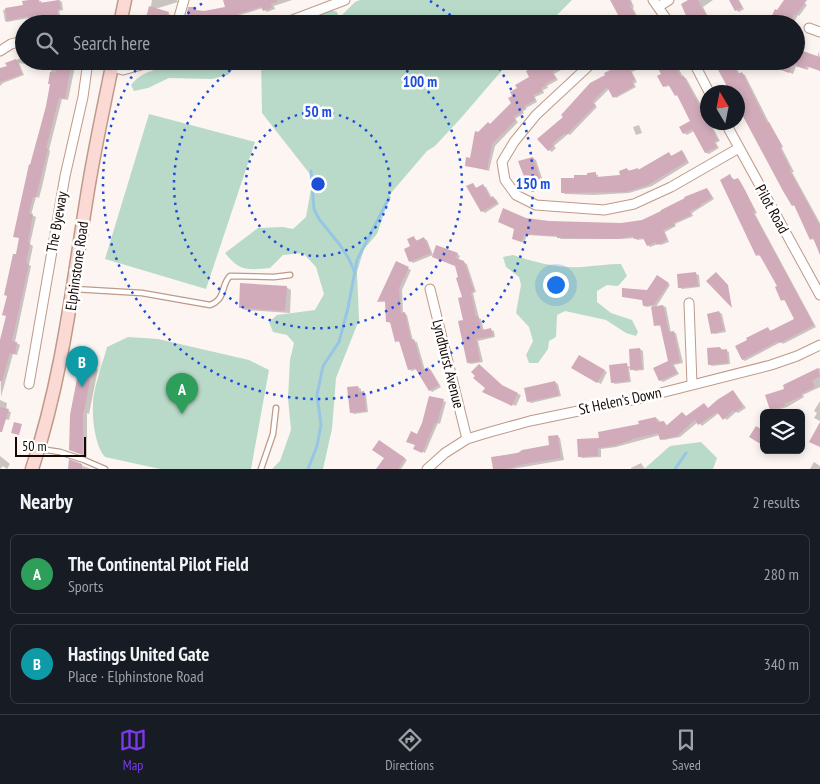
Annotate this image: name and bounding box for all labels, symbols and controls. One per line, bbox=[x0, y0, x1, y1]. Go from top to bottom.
search box bbox=[15, 15, 805, 70]
icon: search bbox=[33, 29, 61, 57]
text: Search here bbox=[73, 31, 150, 55]
text: 100 m bbox=[403, 72, 437, 91]
north arrow bbox=[700, 85, 745, 130]
text: 50 m bbox=[304, 102, 332, 121]
text: 150 m bbox=[516, 174, 550, 193]
centre of rings bbox=[309, 175, 327, 193]
street label: Pilot Road bbox=[751, 181, 794, 236]
street label: The Byeway bbox=[42, 189, 71, 254]
street label: Elphinstone Road bbox=[61, 220, 92, 312]
your location bbox=[543, 272, 569, 298]
street label: Lyndhurst Avenue bbox=[428, 317, 469, 410]
pin: B bbox=[66, 346, 98, 387]
pin: A bbox=[166, 373, 198, 414]
street label: St Helen's Down bbox=[577, 382, 663, 419]
map controls bbox=[760, 409, 805, 454]
button: layers bbox=[760, 409, 805, 454]
scale bar bbox=[15, 434, 86, 457]
text: 50 m bbox=[22, 437, 47, 455]
text: Nearby bbox=[20, 488, 73, 515]
text: 2 results bbox=[753, 492, 800, 512]
text: The Continental Pilot Field bbox=[68, 552, 249, 576]
text: A bbox=[33, 564, 41, 584]
text: 280 m bbox=[764, 564, 799, 584]
text: Sports bbox=[68, 576, 103, 596]
text: Hastings United Gate bbox=[68, 642, 209, 666]
text: B bbox=[33, 654, 41, 674]
text: 340 m bbox=[764, 654, 799, 674]
text: Place · Elphinstone Road bbox=[68, 666, 204, 686]
tab: Map bbox=[119, 726, 147, 774]
tab: Directions bbox=[385, 726, 434, 774]
tab: Saved bbox=[672, 726, 701, 774]

